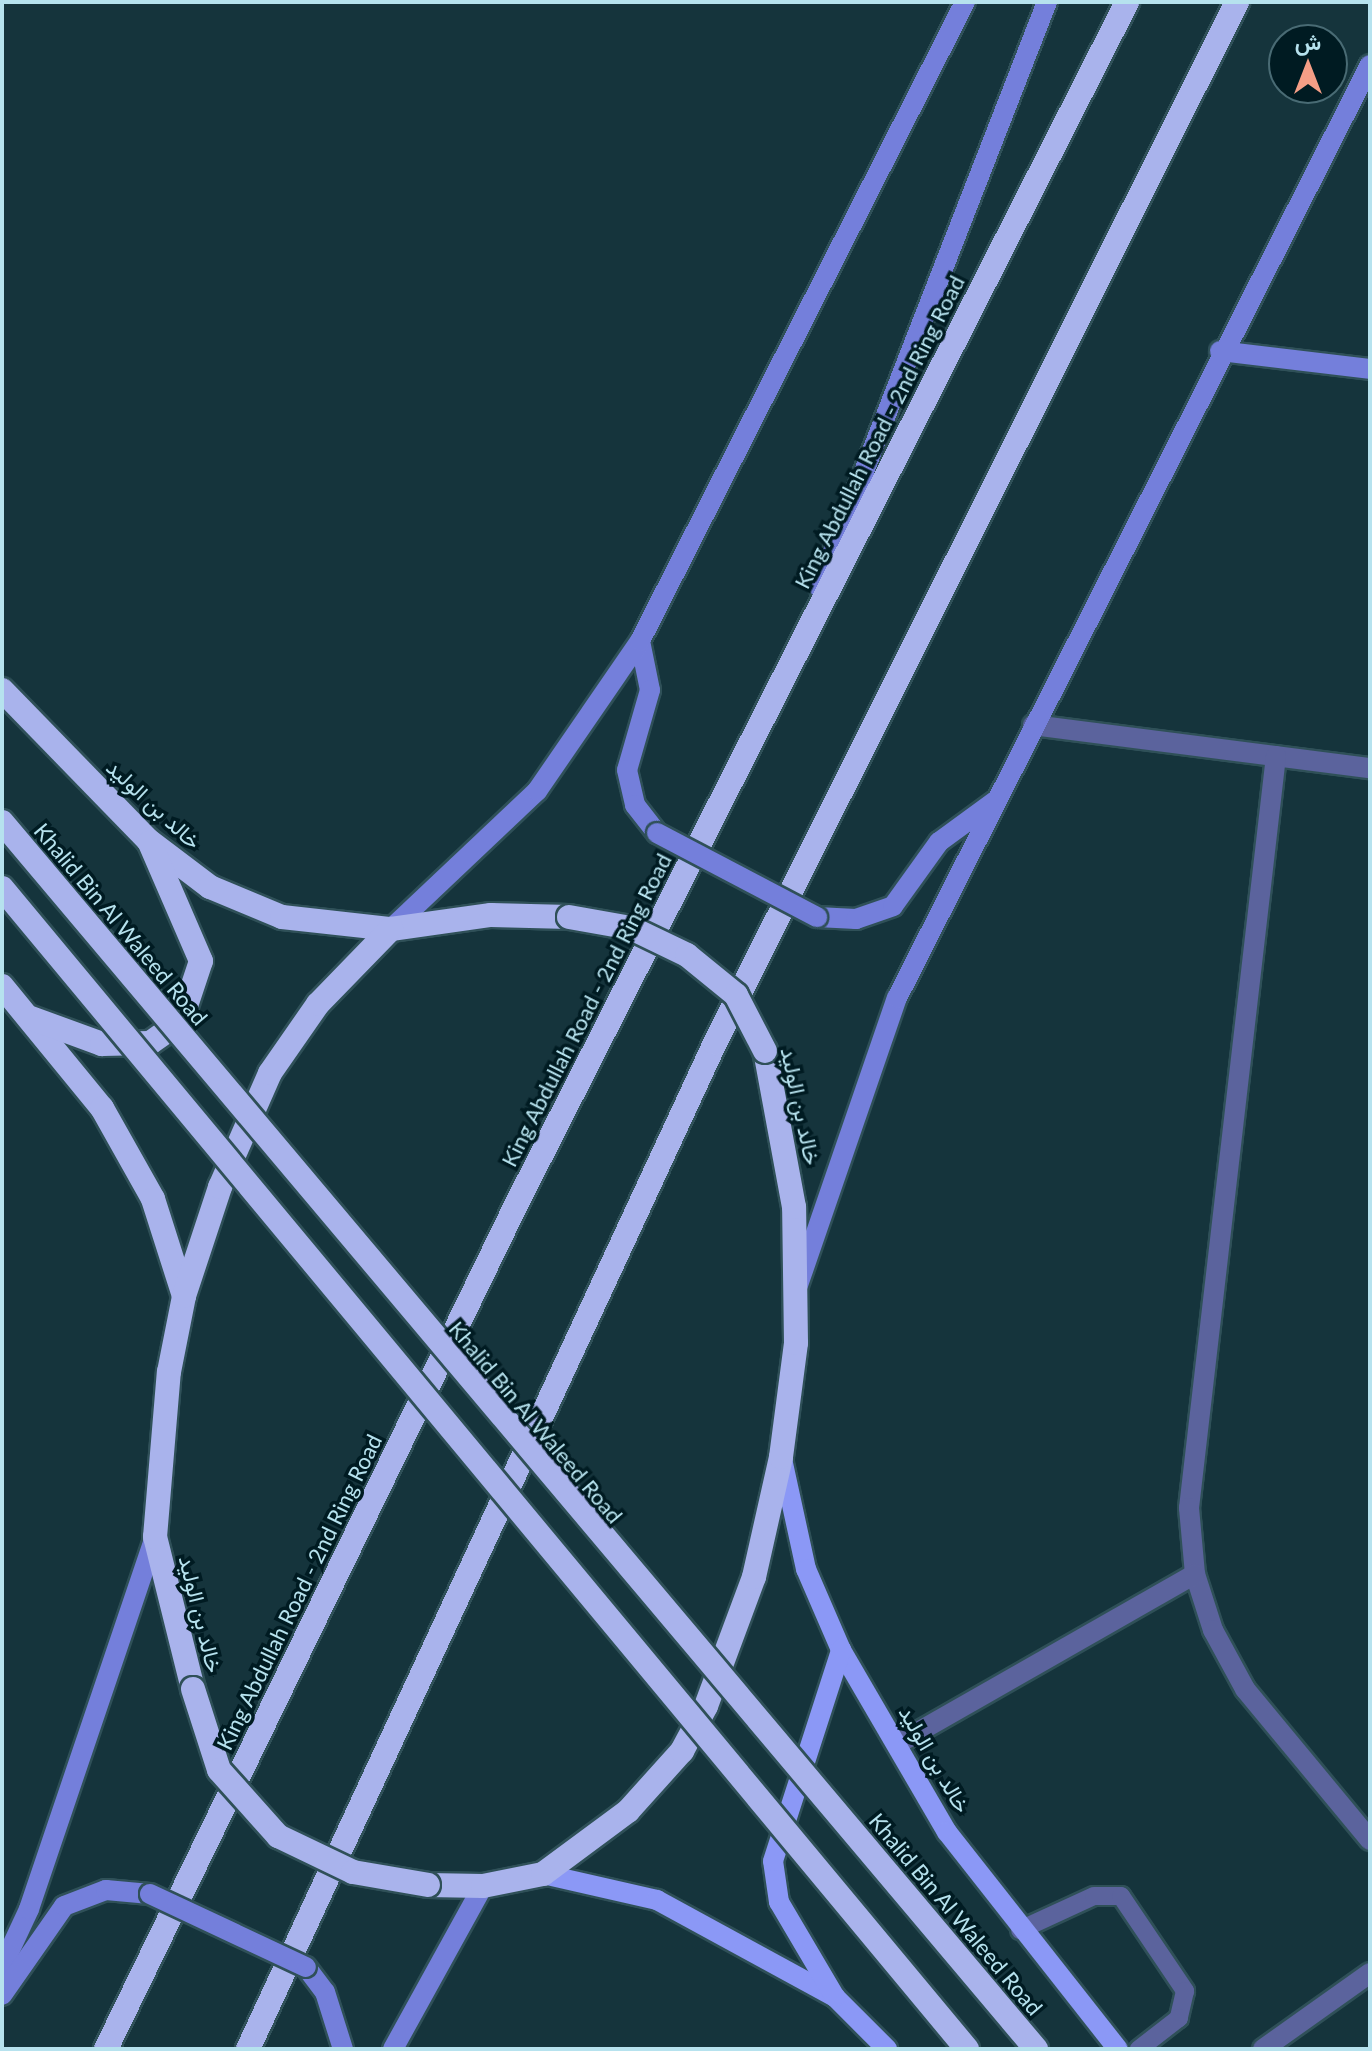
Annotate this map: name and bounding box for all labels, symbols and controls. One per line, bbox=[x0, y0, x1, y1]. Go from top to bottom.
north arrow bbox=[1268, 24, 1348, 104]
text: ش bbox=[1295, 28, 1321, 55]
street label: King Abdullah Road - 2nd Ring Road bbox=[788, 271, 970, 593]
street label: خالد بن الوليد bbox=[101, 754, 207, 854]
street label: Khalid Bin Al Waleed Road bbox=[28, 817, 214, 1031]
street label: King Abdullah Road - 2nd Ring Road bbox=[495, 849, 677, 1171]
street label: خالد بن الوليد bbox=[776, 1045, 826, 1167]
street label: Khalid Bin Al Waleed Road bbox=[443, 1315, 629, 1529]
street label: King Abdullah Road - 2nd Ring Road bbox=[211, 1430, 387, 1754]
street label: خالد بن الوليد bbox=[174, 1553, 228, 1675]
street label: خالد بن الوليد bbox=[894, 1701, 976, 1817]
street label: Khalid Bin Al Waleed Road bbox=[863, 1807, 1049, 2021]

